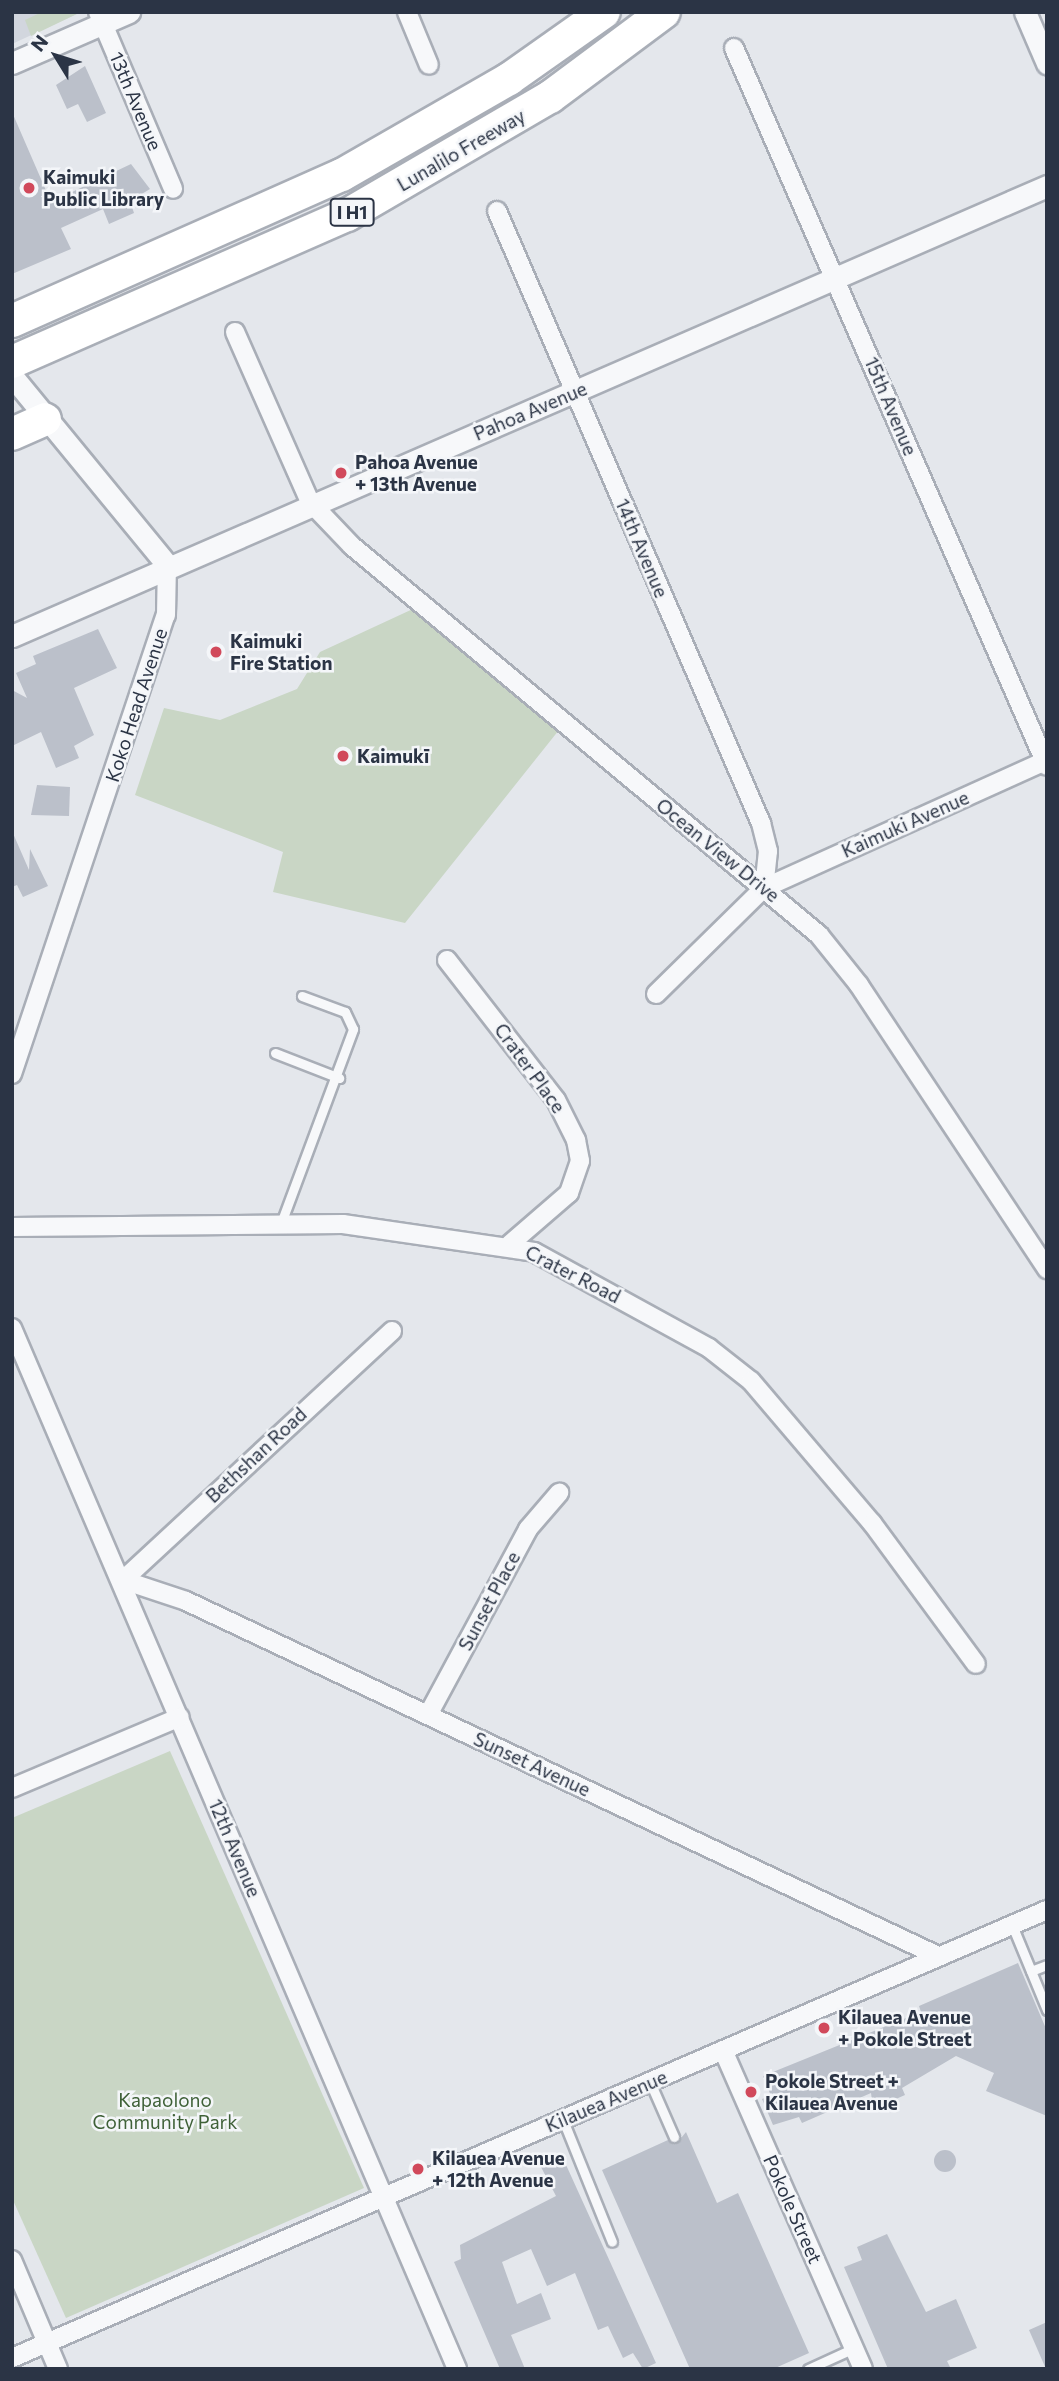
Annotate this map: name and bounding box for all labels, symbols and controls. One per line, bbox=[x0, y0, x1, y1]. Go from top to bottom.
north arrow bbox=[21, 21, 91, 91]
text: N bbox=[26, 30, 53, 55]
street label: 13th Avenue bbox=[105, 48, 167, 154]
street label: Lunalilo Freeway bbox=[393, 104, 529, 196]
place label: Kaimuki Public Library bbox=[43, 166, 164, 210]
marker: Kaimuki Public Library bbox=[21, 180, 37, 196]
road number: I H1 bbox=[329, 197, 375, 226]
street label: 15th Avenue bbox=[860, 353, 922, 459]
street label: Pahoa Avenue bbox=[470, 377, 590, 445]
place label: Pahoa Avenue + 13th Avenue bbox=[355, 451, 478, 495]
marker: Pahoa Avenue + 13th Avenue bbox=[333, 465, 349, 481]
street label: 14th Avenue bbox=[611, 495, 673, 601]
street label: Koko Head Avenue bbox=[100, 625, 172, 785]
place label: Kaimuki Fire Station bbox=[230, 630, 332, 674]
marker: Kaimuki Fire Station bbox=[208, 644, 224, 660]
place label: Kaimukī bbox=[357, 745, 429, 767]
marker: Kaimukī bbox=[335, 748, 351, 764]
street label: Kaimuki Avenue bbox=[838, 786, 972, 862]
street label: Ocean View Drive bbox=[652, 793, 784, 907]
street label: Crater Place bbox=[490, 1019, 570, 1117]
street label: Crater Road bbox=[522, 1240, 624, 1308]
street label: Bethshan Road bbox=[201, 1403, 311, 1507]
street label: Sunset Place bbox=[453, 1548, 525, 1654]
street label: Sunset Avenue bbox=[470, 1727, 594, 1801]
street label: 12th Avenue bbox=[204, 1796, 266, 1900]
place label: Kilauea Avenue + Pokole Street bbox=[838, 2006, 972, 2050]
marker: Kilauea Avenue + Pokole Street bbox=[816, 2020, 832, 2036]
street label: Kilauea Avenue bbox=[542, 2065, 670, 2137]
place label: Pokole Street + Kilauea Avenue bbox=[765, 2070, 899, 2114]
marker: Pokole Street + Kilauea Avenue bbox=[743, 2084, 759, 2100]
park label: Kapaolono Community Park bbox=[93, 2089, 237, 2133]
place label: Kilauea Avenue + 12th Avenue bbox=[432, 2147, 565, 2191]
street label: Pokole Street bbox=[759, 2151, 827, 2267]
marker: Kilauea Avenue + 12th Avenue bbox=[410, 2161, 426, 2177]

